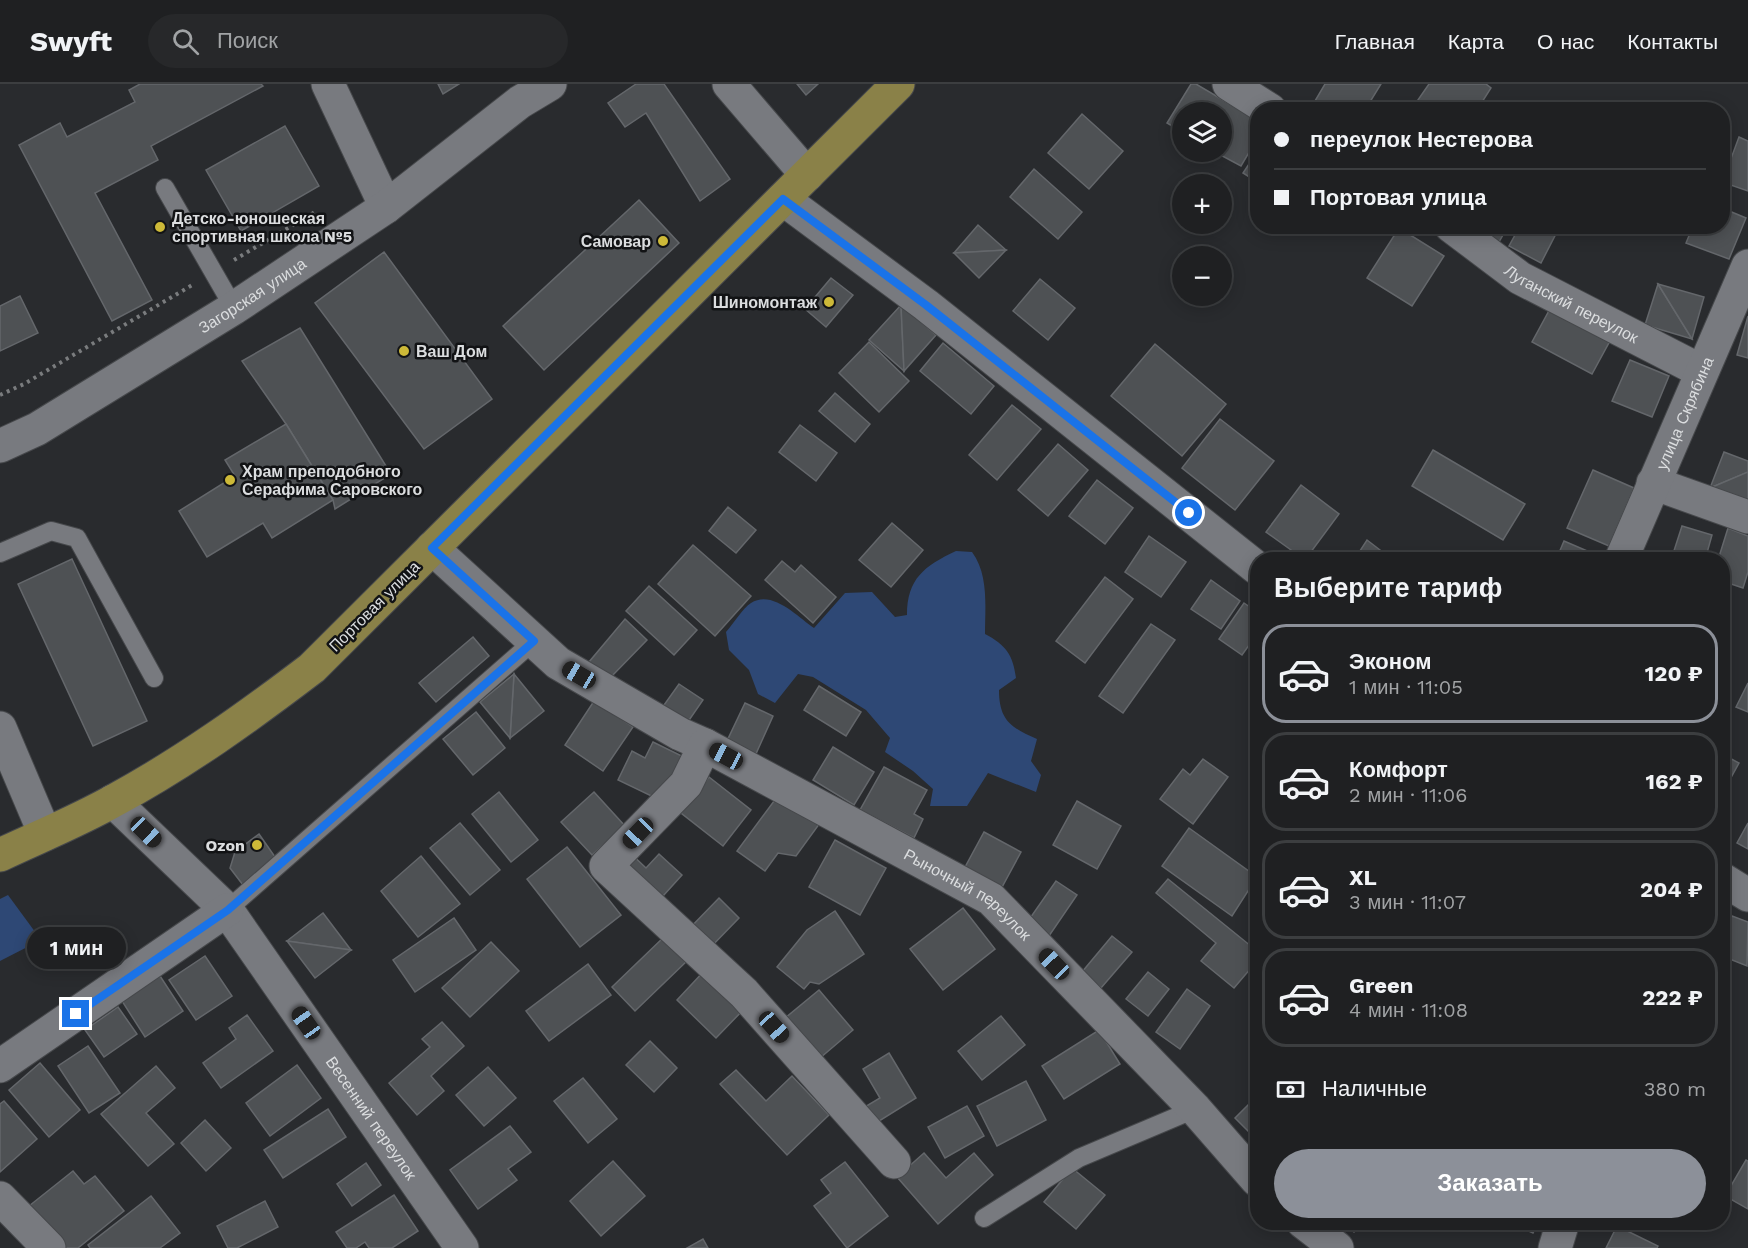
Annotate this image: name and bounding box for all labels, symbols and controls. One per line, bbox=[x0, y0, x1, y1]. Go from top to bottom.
search box bbox=[148, 14, 568, 68]
text: Swyft bbox=[30, 25, 112, 58]
icon: search bbox=[169, 25, 202, 58]
text: Поиск bbox=[217, 28, 278, 53]
text: Главная bbox=[1335, 29, 1415, 54]
text: Карта bbox=[1448, 29, 1504, 54]
text: О нас bbox=[1537, 29, 1594, 54]
text: Контакты bbox=[1627, 29, 1718, 54]
map controls bbox=[1172, 102, 1232, 306]
button: layers bbox=[1172, 102, 1232, 162]
text: переулок Нестерова bbox=[1310, 127, 1533, 152]
button: + bbox=[1172, 174, 1232, 234]
text: Портовая улица bbox=[1310, 185, 1486, 210]
place label: Детско-юношеская спортивная школа №5 bbox=[172, 209, 352, 246]
marker: Детско-юношеская спортивная школа №5 bbox=[153, 220, 167, 234]
place label: Самовар bbox=[581, 232, 651, 251]
marker: Самовар bbox=[656, 234, 670, 248]
button: − bbox=[1172, 246, 1232, 306]
street label: Загорская улица bbox=[195, 254, 310, 337]
street label: Луганский переулок bbox=[1501, 261, 1642, 348]
place label: Шиномонтаж bbox=[713, 293, 818, 312]
marker: Шиномонтаж bbox=[822, 295, 836, 309]
place label: Ваш Дом bbox=[416, 342, 487, 361]
marker: Ваш Дом bbox=[397, 344, 411, 358]
street label: улица Скрябина bbox=[1652, 354, 1718, 473]
place label: Храм преподобного Серафима Саровского bbox=[242, 462, 423, 499]
marker: Храм преподобного Серафима Саровского bbox=[223, 473, 237, 487]
route start bbox=[1175, 499, 1202, 526]
street label: Портовая улица bbox=[325, 557, 424, 656]
text: Выберите тариф bbox=[1274, 572, 1502, 604]
icon: car bbox=[1277, 647, 1331, 701]
text: Эконом bbox=[1349, 649, 1432, 674]
car bbox=[559, 658, 599, 692]
text: 120 ₽ bbox=[1645, 661, 1703, 686]
text: 1 мин · 11:05 bbox=[1349, 675, 1463, 699]
car bbox=[706, 740, 746, 772]
icon: car bbox=[1277, 755, 1331, 809]
text: Комфорт bbox=[1349, 757, 1448, 782]
text: 162 ₽ bbox=[1645, 769, 1703, 794]
text: 2 мин · 11:06 bbox=[1349, 783, 1467, 807]
car bbox=[127, 813, 165, 851]
car bbox=[619, 814, 657, 852]
place label: Ozon bbox=[206, 836, 245, 855]
marker: Ozon bbox=[250, 838, 264, 852]
street label: Рыночный переулок bbox=[901, 845, 1035, 945]
icon: car bbox=[1277, 863, 1331, 917]
text: XL bbox=[1349, 865, 1377, 890]
text: 204 ₽ bbox=[1640, 877, 1703, 902]
text: 3 мин · 11:07 bbox=[1349, 890, 1466, 914]
callout: 1 мин bbox=[26, 927, 125, 969]
text: 1 мин bbox=[50, 936, 103, 960]
car bbox=[1035, 945, 1073, 983]
icon: car bbox=[1277, 971, 1331, 1025]
text: Green bbox=[1349, 973, 1413, 998]
text: 222 ₽ bbox=[1642, 985, 1703, 1010]
text: 4 мин · 11:08 bbox=[1349, 998, 1468, 1022]
route end bbox=[62, 1000, 89, 1027]
car bbox=[288, 1003, 324, 1043]
car bbox=[755, 1008, 793, 1046]
street label: Весенний переулок bbox=[322, 1053, 421, 1184]
icon: cash bbox=[1274, 1073, 1307, 1106]
text: Наличные bbox=[1322, 1076, 1427, 1101]
text: 380 m bbox=[1644, 1077, 1706, 1101]
button: Заказать bbox=[1274, 1149, 1706, 1218]

